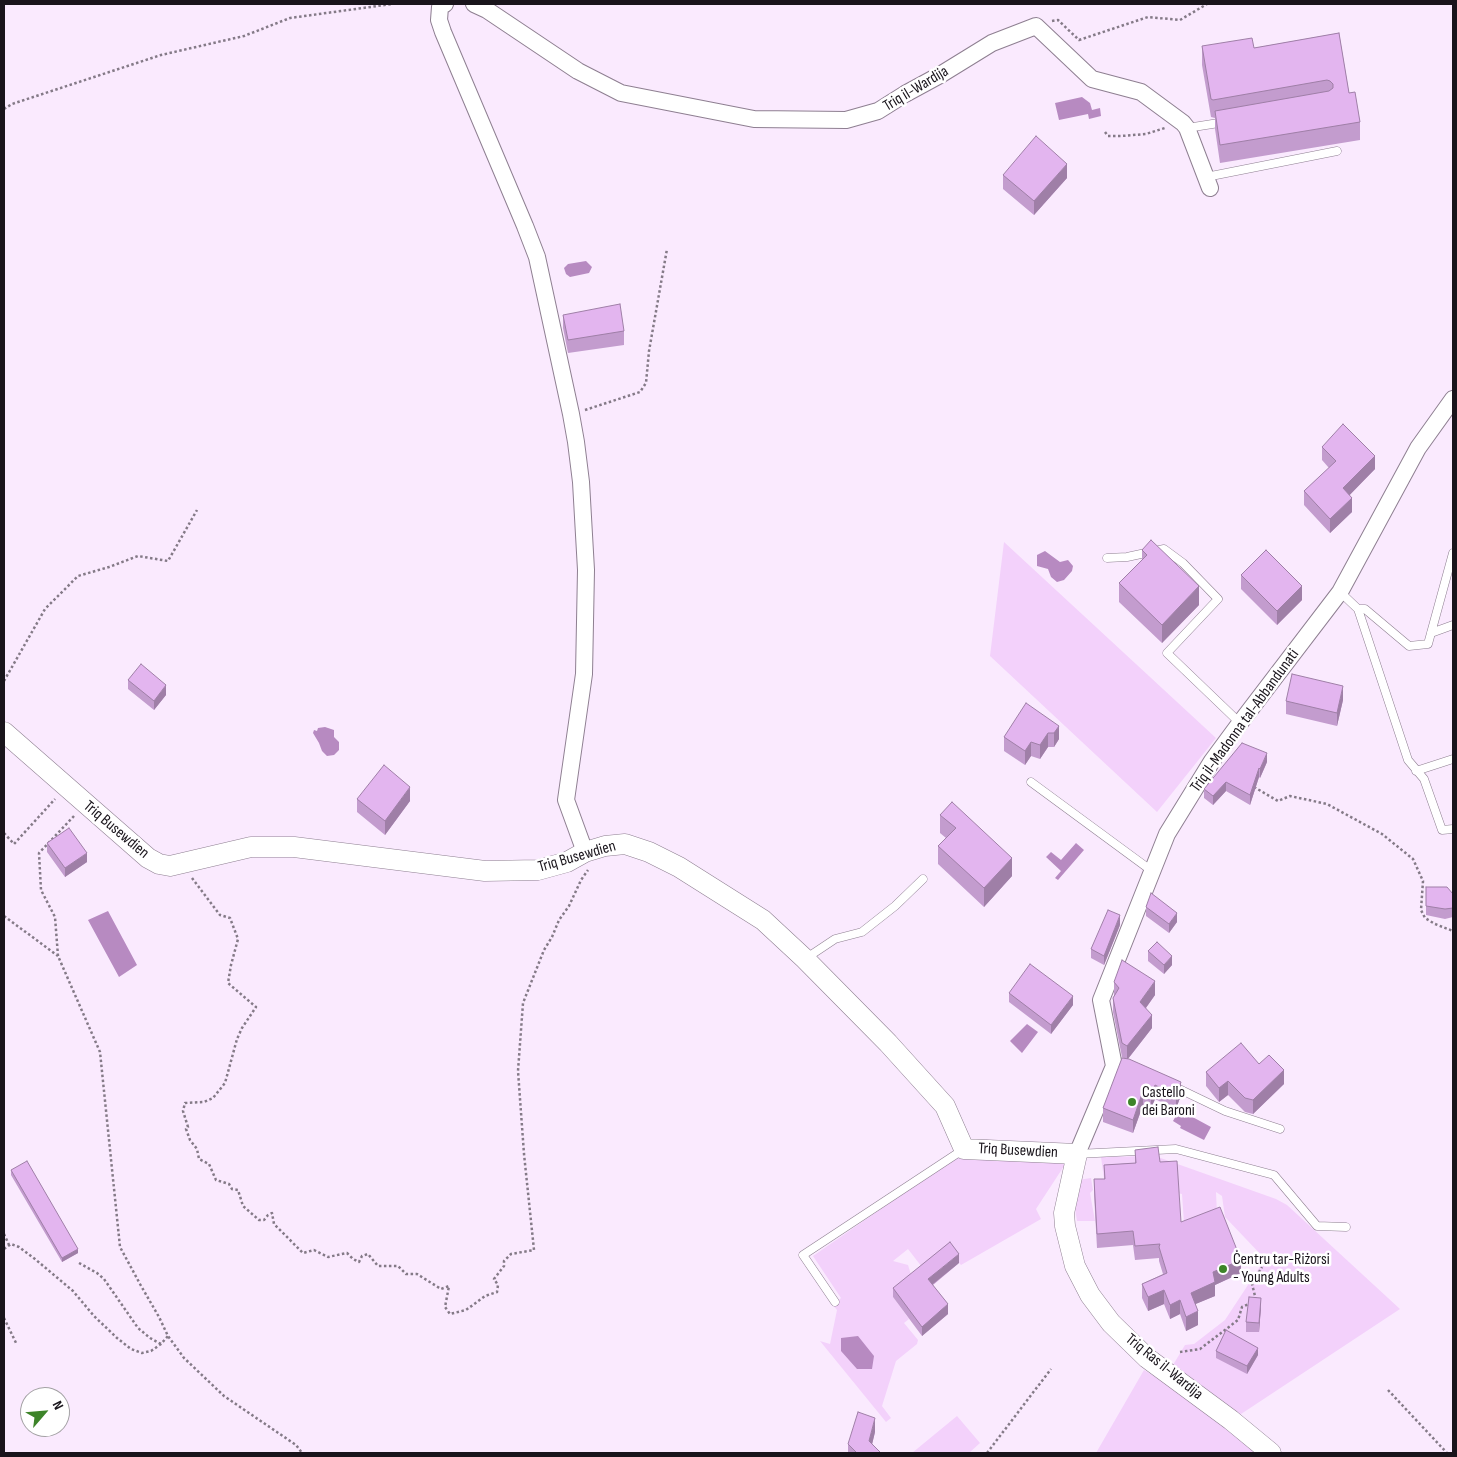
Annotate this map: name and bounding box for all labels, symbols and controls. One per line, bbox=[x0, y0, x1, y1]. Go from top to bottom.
street label: Triq il-Wardija bbox=[880, 62, 952, 116]
street label: Triq il-Madonna tal-Abbandunati bbox=[1187, 646, 1303, 796]
street label: Triq Busewdien bbox=[79, 797, 153, 863]
street label: Triq Busewdien bbox=[536, 837, 618, 877]
place label: Castello dei Baroni bbox=[1142, 1083, 1195, 1121]
marker: Castello dei Baroni bbox=[1126, 1096, 1138, 1108]
street label: Triq Busewdien bbox=[978, 1139, 1058, 1163]
place label: Ċentru tar-Riżorsi - Young Adults bbox=[1233, 1250, 1330, 1288]
marker: Ċentru tar-Riżorsi - Young Adults bbox=[1217, 1263, 1229, 1275]
street label: Triq Ras il-Wardija bbox=[1121, 1330, 1207, 1404]
north arrow bbox=[20, 1387, 70, 1437]
text: N bbox=[49, 1398, 67, 1413]

